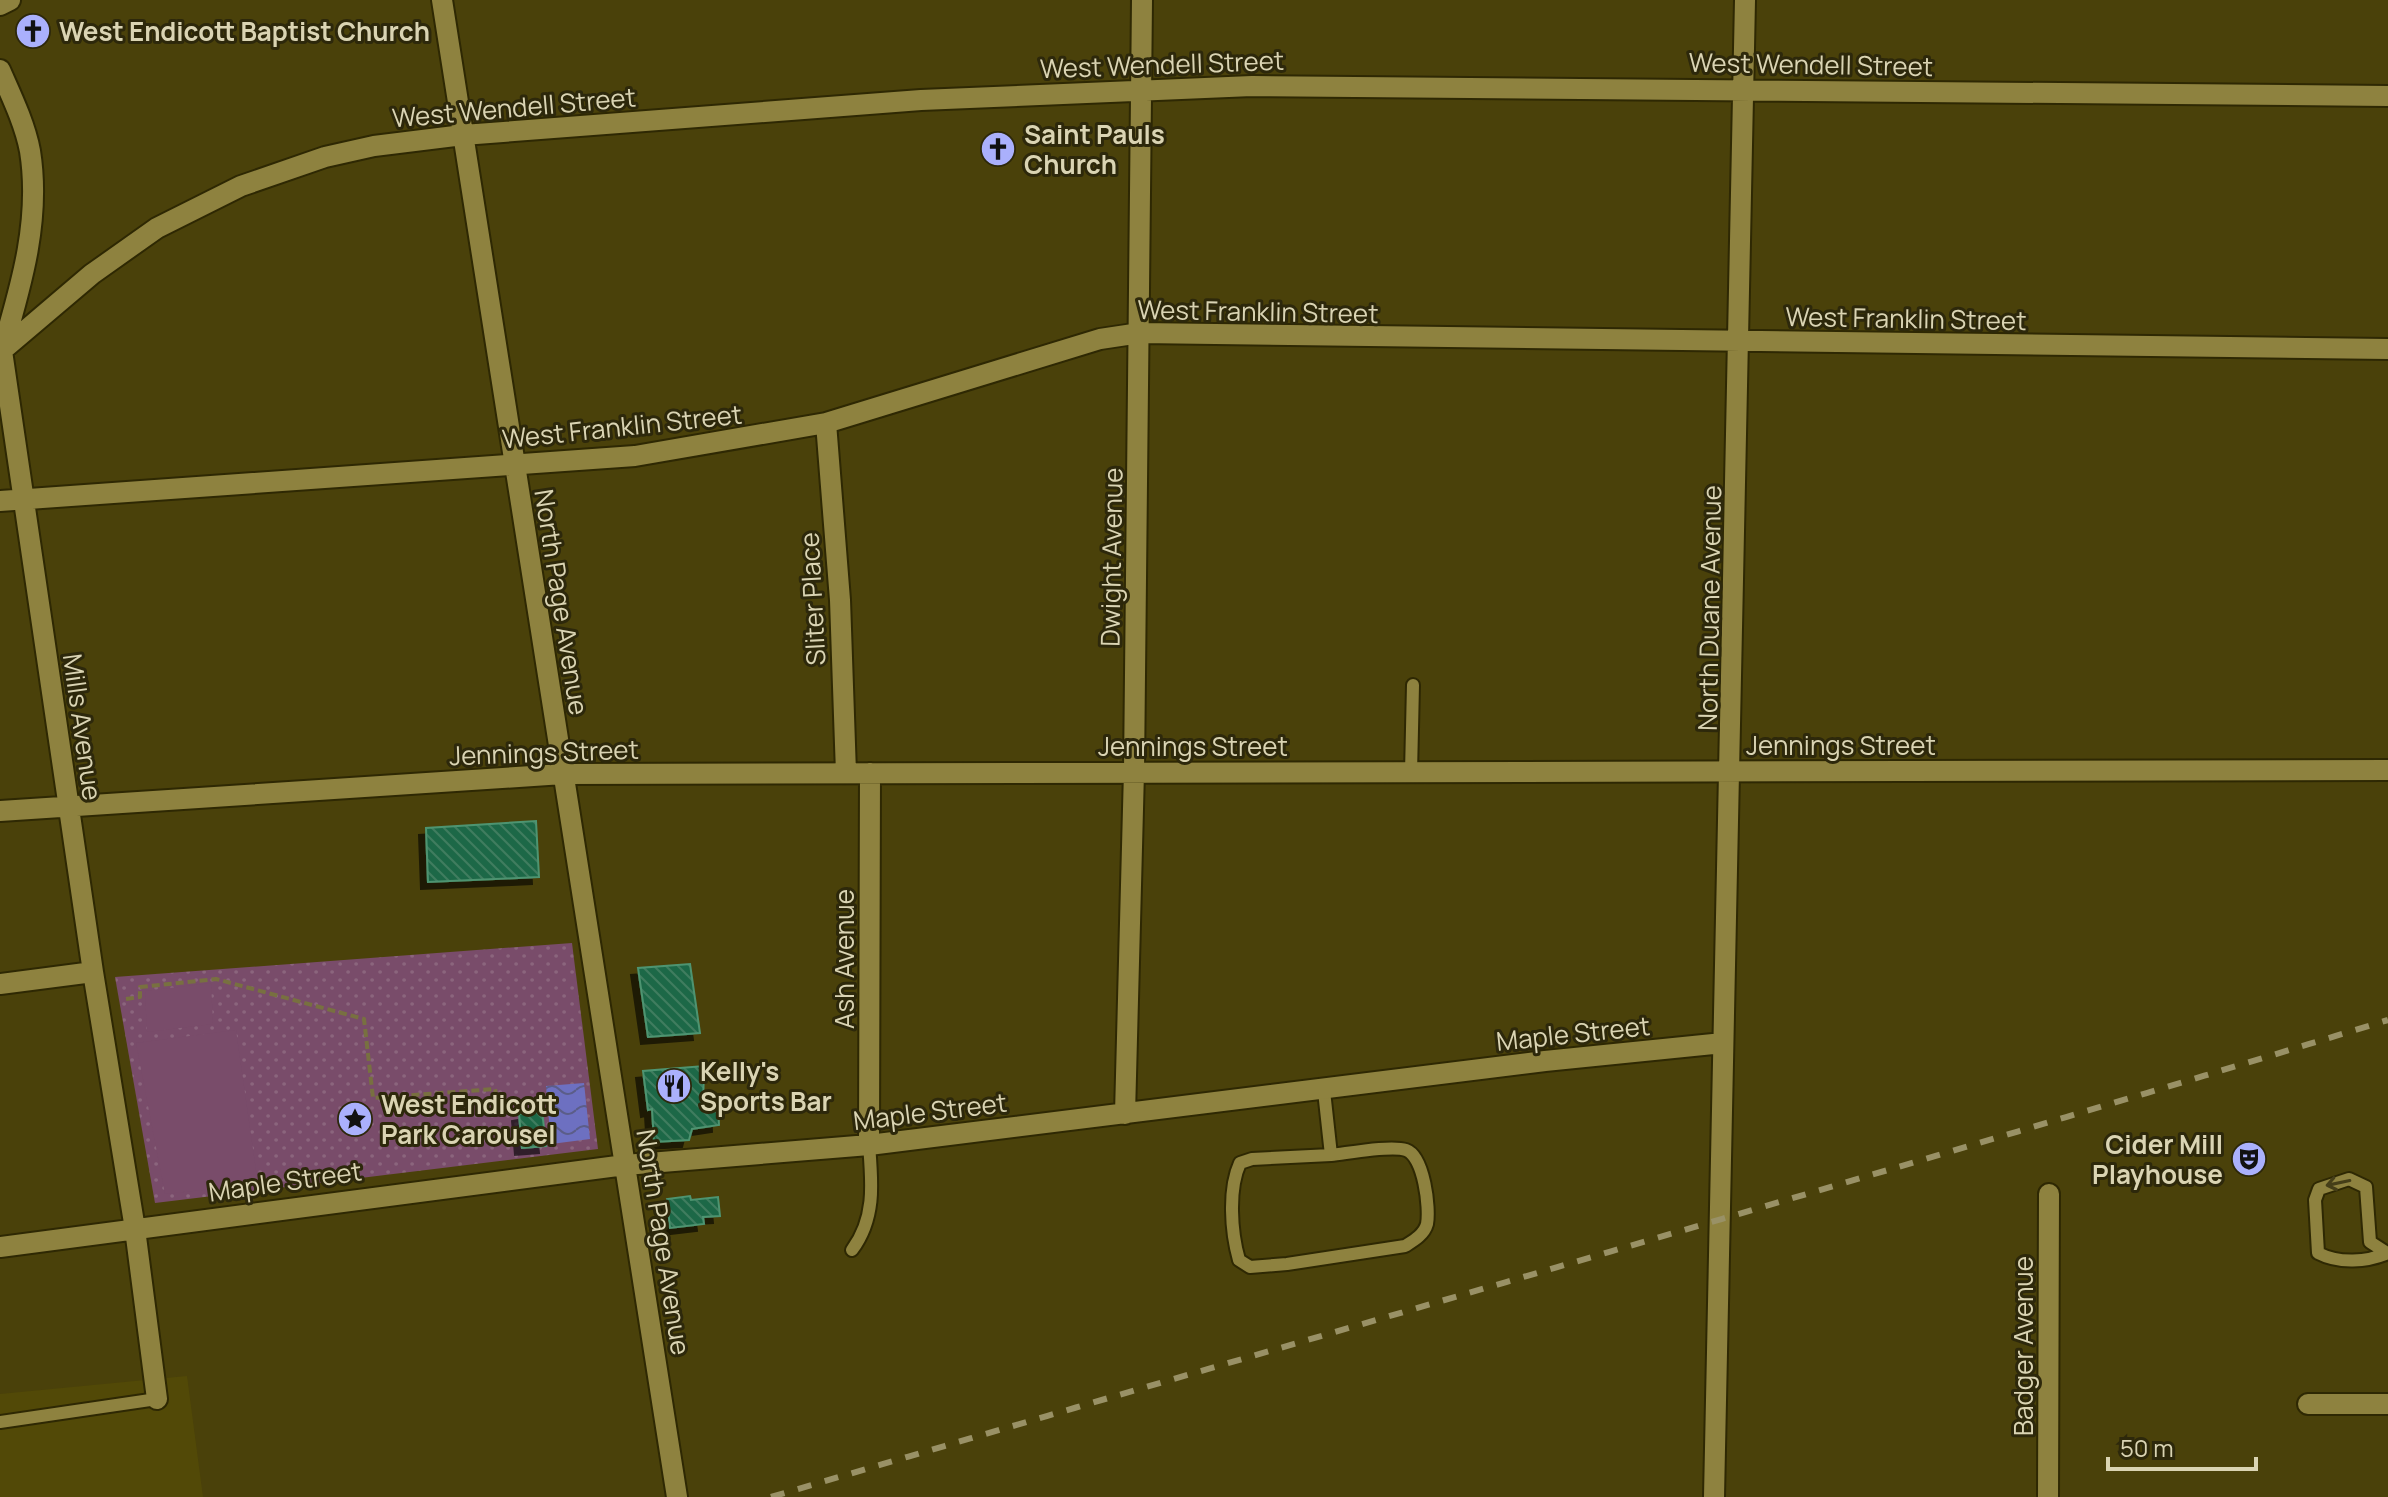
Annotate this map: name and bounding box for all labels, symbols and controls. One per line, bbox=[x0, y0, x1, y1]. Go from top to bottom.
church icon: West Endicott Baptist Church bbox=[14, 12, 52, 50]
place label: West Endicott Baptist Church bbox=[59, 13, 430, 49]
street label: West Wendell Street bbox=[1039, 42, 1285, 86]
street label: West Wendell Street bbox=[1688, 44, 1934, 84]
street label: West Wendell Street bbox=[391, 78, 637, 136]
place label: Saint Pauls Church bbox=[1024, 116, 1165, 182]
church icon: Saint Pauls Church bbox=[979, 130, 1017, 168]
street label: West Franklin Street bbox=[1137, 291, 1379, 331]
street label: West Franklin Street bbox=[1785, 298, 2027, 338]
street label: West Franklin Street bbox=[500, 395, 744, 457]
street label: Dwight Avenue bbox=[1091, 467, 1131, 647]
street label: North Duane Avenue bbox=[1689, 485, 1729, 731]
street label: North Page Avenue bbox=[526, 487, 598, 717]
street label: Sliter Place bbox=[791, 532, 833, 666]
street label: Mills Avenue bbox=[55, 651, 111, 803]
street label: Jennings Street bbox=[1746, 727, 1936, 763]
street label: Jennings Street bbox=[1098, 728, 1288, 764]
street label: Jennings Street bbox=[448, 731, 640, 773]
street label: Ash Avenue bbox=[826, 889, 862, 1029]
street label: Maple Street bbox=[1494, 1007, 1652, 1059]
place label: Kelly's Sports Bar bbox=[700, 1053, 832, 1119]
restaurant icon: Kelly's Sports Bar bbox=[655, 1067, 693, 1105]
street label: Maple Street bbox=[851, 1084, 1009, 1138]
place label: West Endicott Park Carousel bbox=[381, 1086, 557, 1152]
place icon: West Endicott Park Carousel bbox=[336, 1100, 374, 1138]
place label: Cider Mill Playhouse bbox=[2092, 1126, 2223, 1192]
street label: North Page Avenue bbox=[628, 1127, 700, 1357]
theatre icon: Cider Mill Playhouse bbox=[2230, 1140, 2268, 1178]
street label: Maple Street bbox=[206, 1152, 364, 1210]
one-way arrow bbox=[2326, 1176, 2352, 1191]
street label: Badger Avenue bbox=[2005, 1256, 2041, 1436]
scale bar bbox=[2108, 1421, 2256, 1471]
text: 50 m bbox=[2120, 1431, 2174, 1464]

